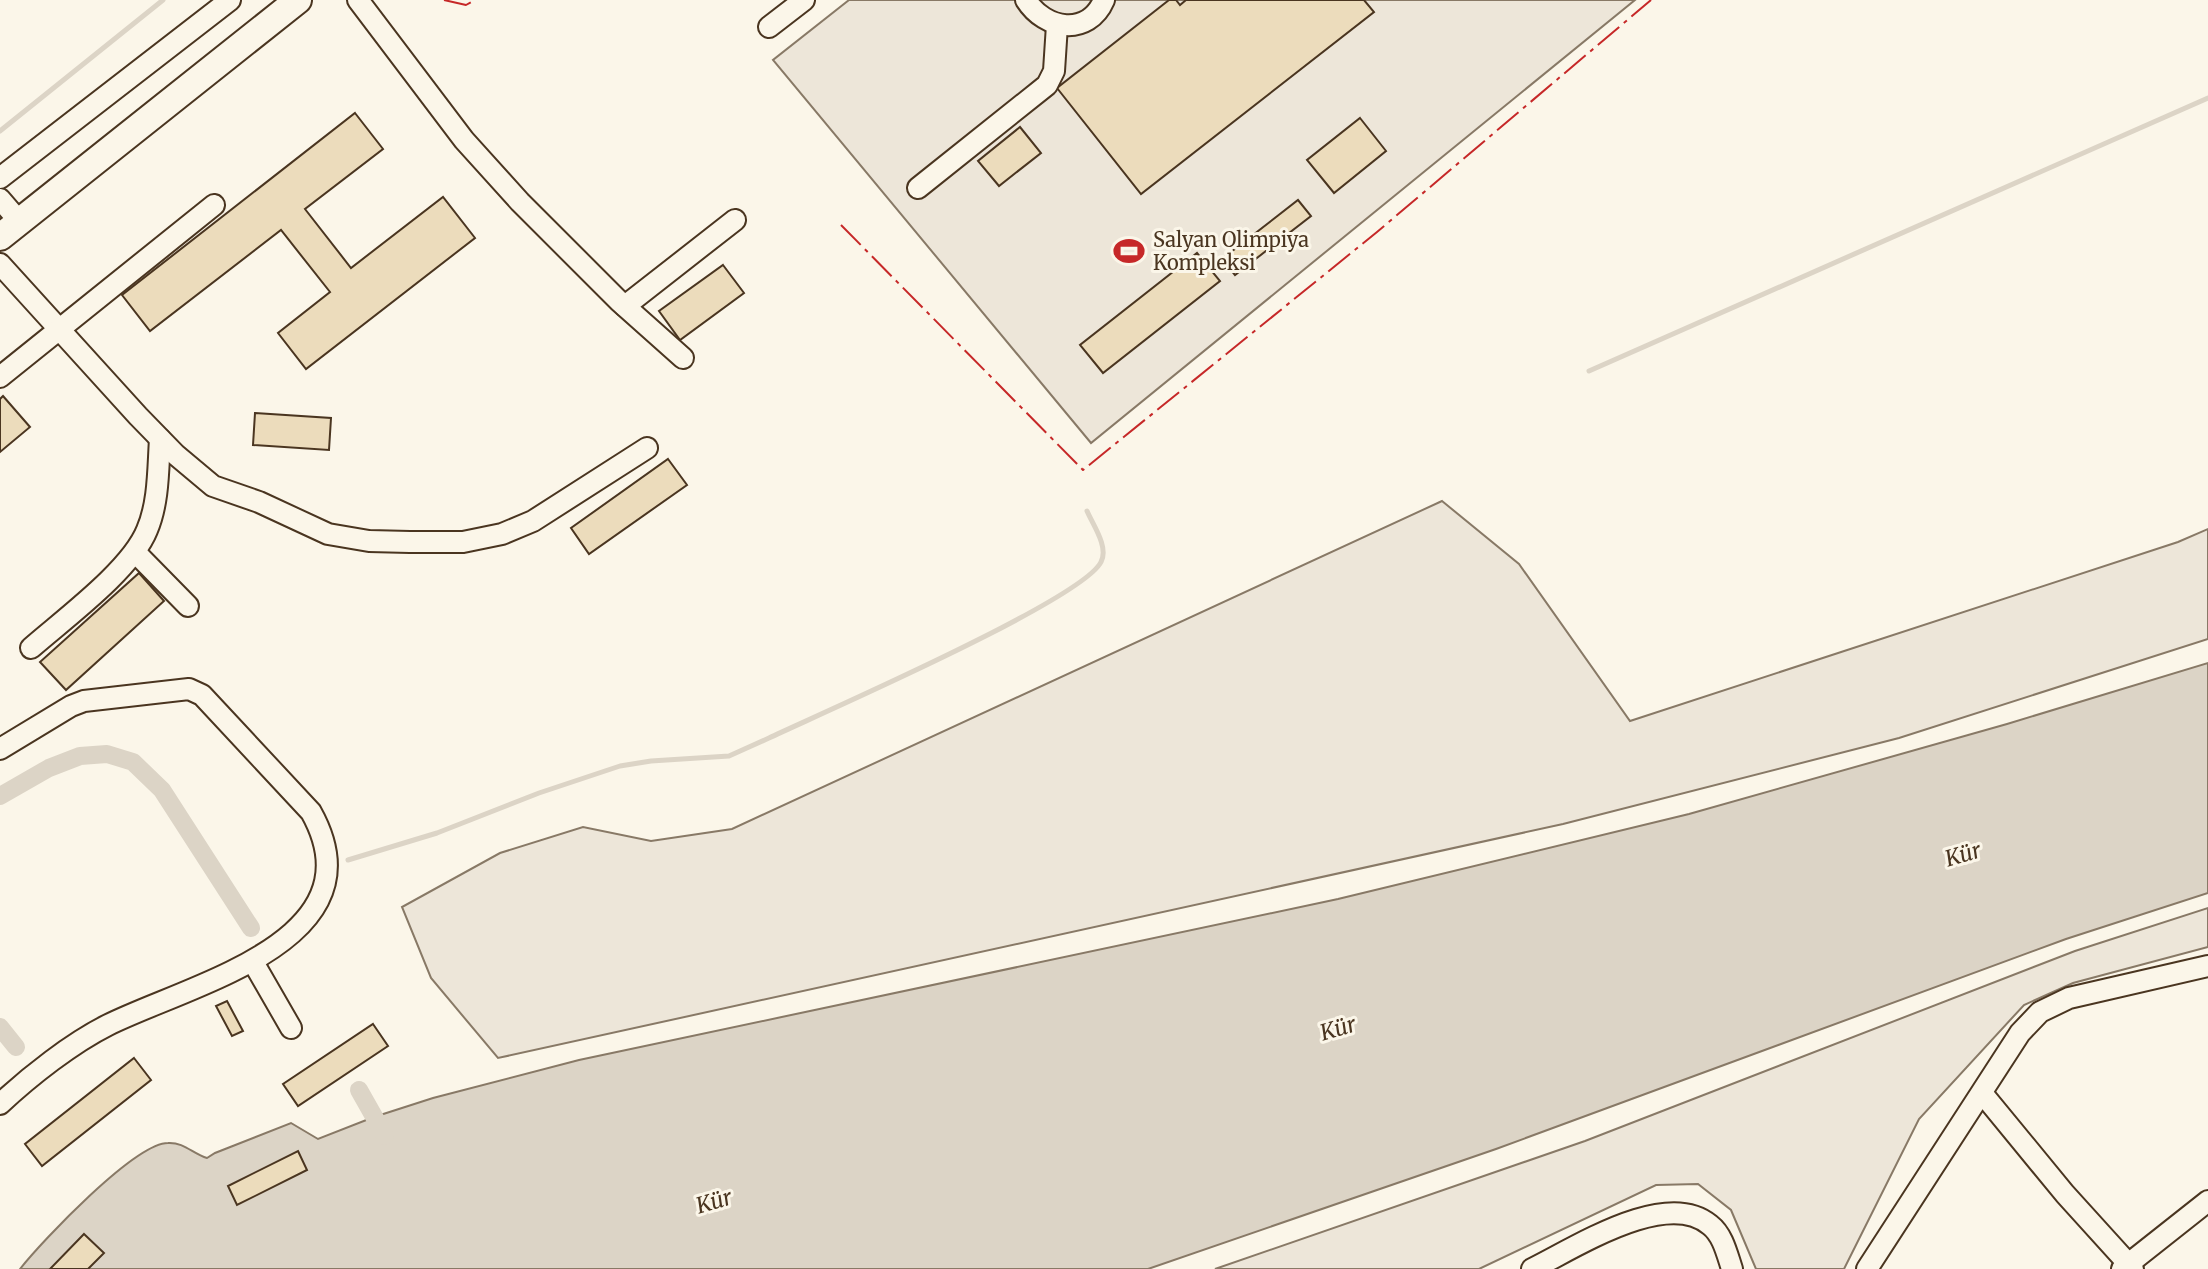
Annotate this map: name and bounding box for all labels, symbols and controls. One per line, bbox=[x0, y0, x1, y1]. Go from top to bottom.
place label: Salyan Olimpiya Kompleksi bbox=[1153, 227, 1309, 275]
sports icon: Salyan Olimpiya Kompleksi bbox=[1112, 234, 1146, 268]
water label: Kür bbox=[1941, 835, 1985, 873]
water label: Kür bbox=[1316, 1009, 1360, 1047]
water label: Kür bbox=[692, 1182, 736, 1220]

